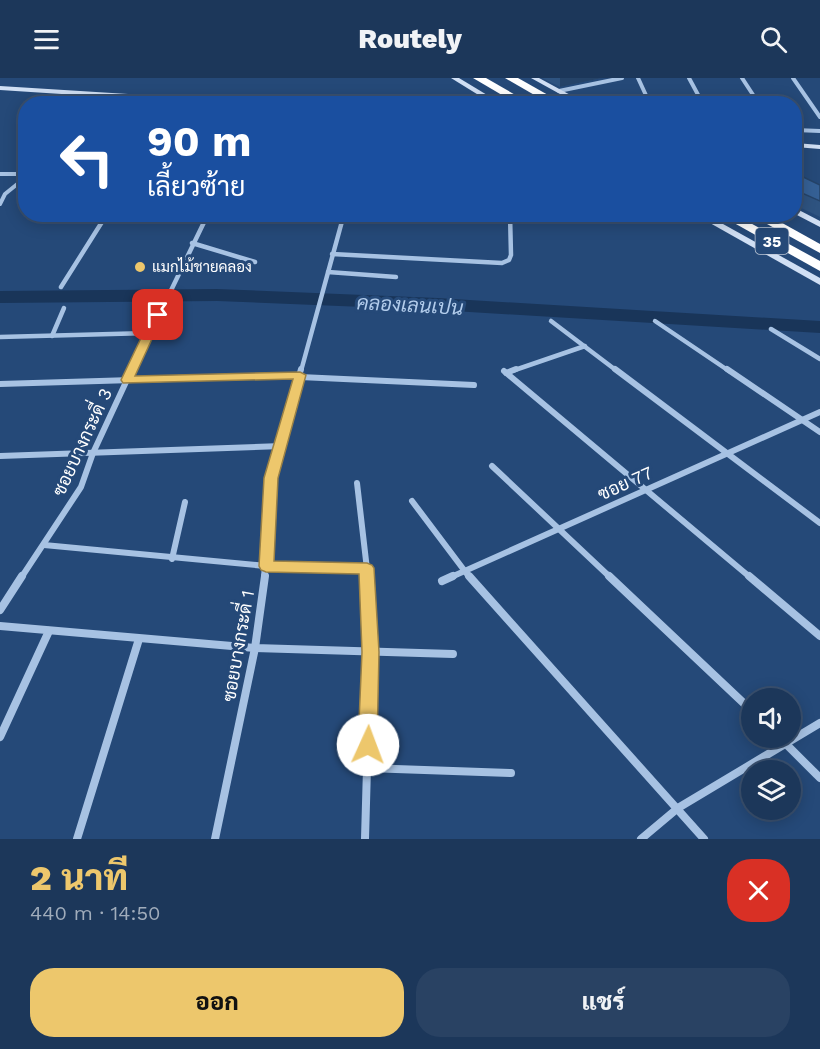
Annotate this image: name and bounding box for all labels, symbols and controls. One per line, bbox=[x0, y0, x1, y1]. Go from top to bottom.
icon: menu bbox=[30, 23, 63, 56]
text: Routely bbox=[358, 23, 462, 55]
icon: search bbox=[757, 23, 790, 56]
text: 90 m bbox=[147, 117, 251, 166]
icon: left bbox=[48, 120, 126, 198]
text: เลี้ยวซ้าย bbox=[147, 171, 245, 203]
road number: 35 bbox=[756, 228, 788, 254]
place label: แมกไม้ชายคลอง bbox=[152, 257, 252, 276]
marker: แมกไม้ชายคลอง bbox=[133, 260, 147, 274]
pin bbox=[132, 289, 183, 340]
water label: คลองเลนเปน bbox=[356, 290, 464, 320]
icon: arrive bbox=[141, 298, 174, 331]
street label: ซอยบางกระดี่ 3 bbox=[43, 383, 116, 499]
street label: ซอย 77 bbox=[594, 462, 656, 504]
street label: ซอยบางกระดี่ 1 bbox=[213, 588, 258, 703]
map controls bbox=[741, 688, 801, 820]
button: sound bbox=[741, 688, 801, 748]
position arrow bbox=[336, 713, 400, 777]
button: layers bbox=[741, 760, 801, 820]
text: 2 นาที bbox=[30, 857, 128, 899]
button: close bbox=[727, 859, 790, 922]
text: 440 m · 14:50 bbox=[30, 901, 161, 925]
button: ออก bbox=[30, 968, 404, 1037]
button: แชร์ bbox=[416, 968, 790, 1037]

